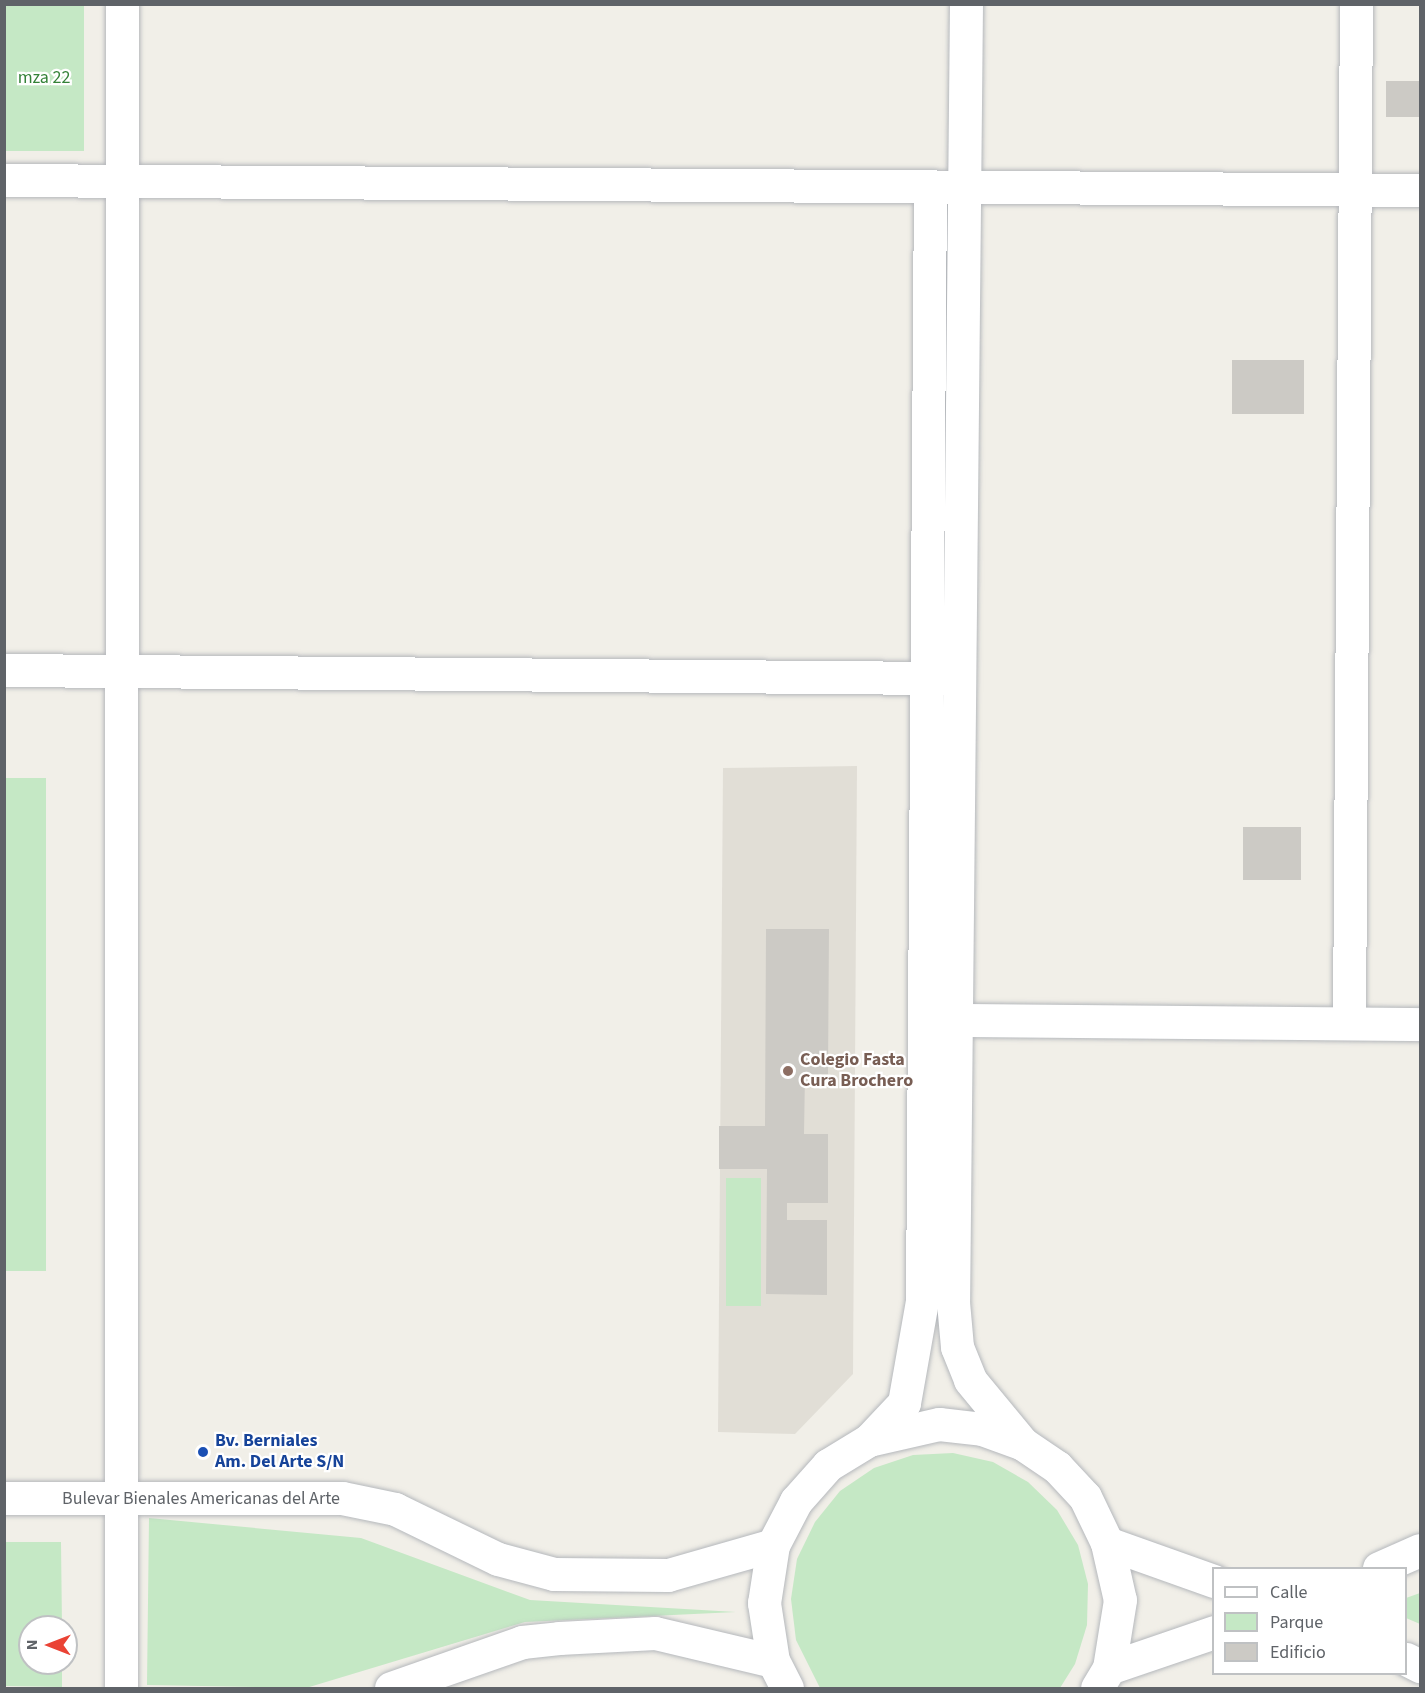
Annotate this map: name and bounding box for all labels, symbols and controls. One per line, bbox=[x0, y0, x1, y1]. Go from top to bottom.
park label: mza 22 bbox=[18, 67, 70, 89]
place label: Colegio Fasta Cura Brochero bbox=[800, 1050, 913, 1092]
marker: Colegio Fasta Cura Brochero bbox=[781, 1064, 795, 1078]
place label: Bv. Berniales Am. Del Arte S/N bbox=[215, 1431, 344, 1474]
marker: Bv. Berniales Am. Del Arte S/N bbox=[196, 1445, 210, 1459]
street label: Bulevar Bienales Americanas del Arte bbox=[62, 1488, 340, 1510]
legend bbox=[1212, 1567, 1407, 1675]
text: Calle bbox=[1270, 1580, 1307, 1605]
text: Parque bbox=[1270, 1610, 1323, 1635]
north arrow bbox=[18, 1615, 78, 1675]
text: N bbox=[21, 1640, 43, 1650]
text: Edificio bbox=[1270, 1640, 1326, 1665]

